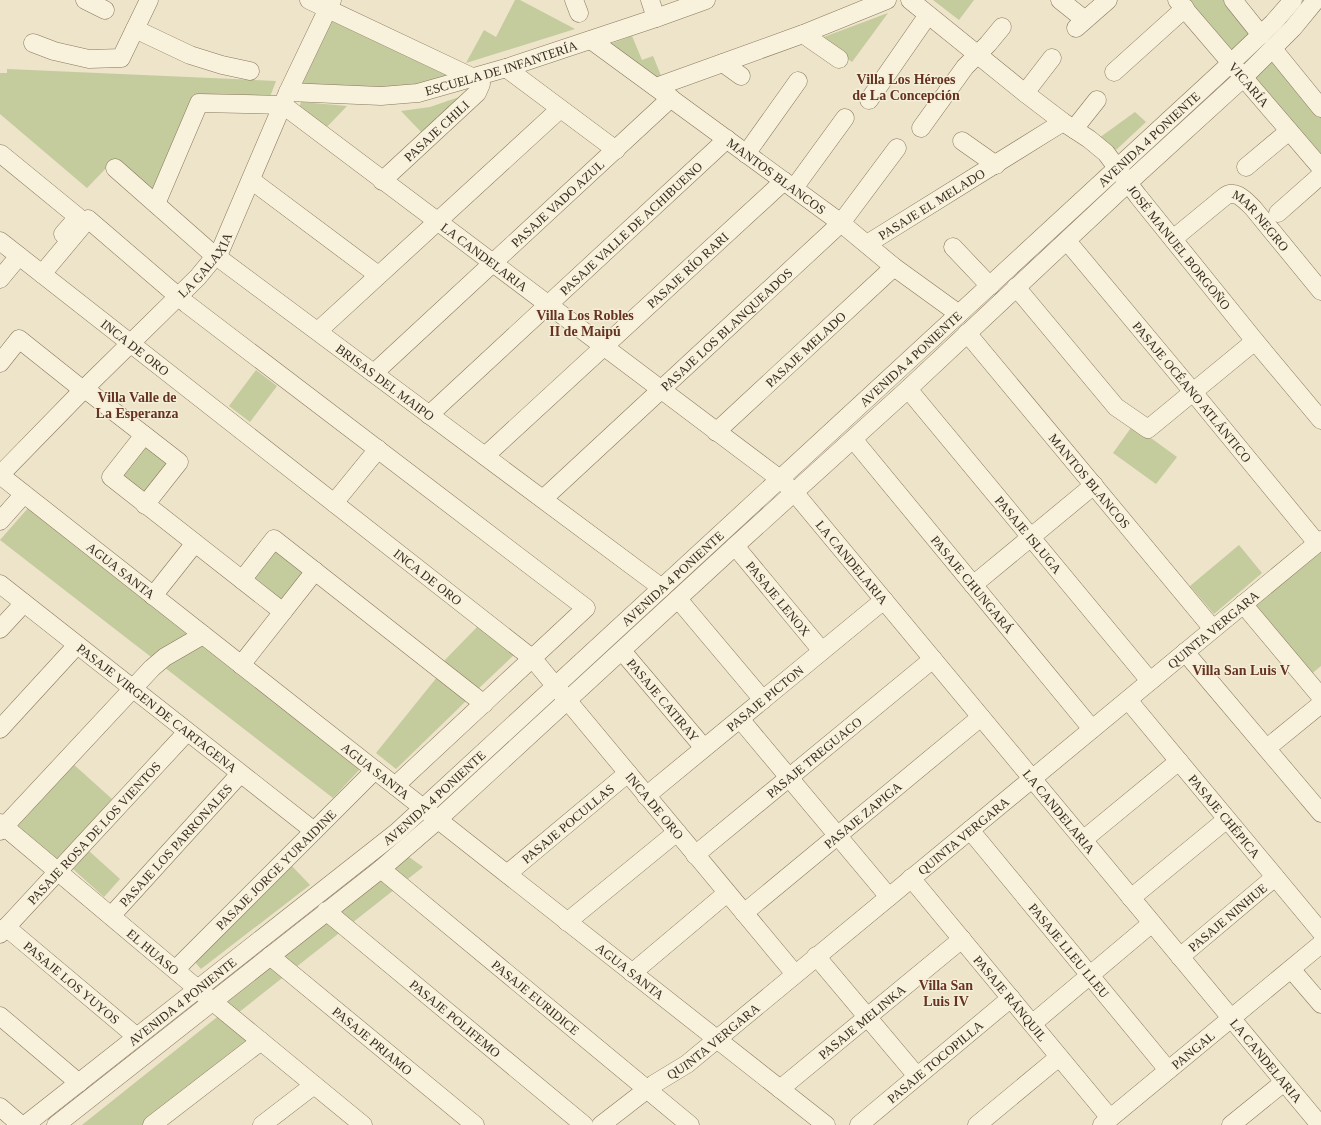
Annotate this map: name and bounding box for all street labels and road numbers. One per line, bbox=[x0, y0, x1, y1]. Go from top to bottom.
street label: ESCUELA DE INFANTERÍA bbox=[423, 37, 580, 98]
street label: VICARÍA bbox=[1226, 59, 1273, 110]
street label: AVENIDA 4 PONIENTE bbox=[1095, 88, 1203, 190]
street label: PASAJE CHILI bbox=[401, 97, 472, 164]
street label: MANTOS BLANCOS bbox=[724, 135, 829, 217]
street label: PASAJE VADO AZUL bbox=[508, 156, 607, 250]
street label: PASAJE VALLE DE ACHIBUENO bbox=[556, 158, 705, 298]
street label: PASAJE EL MELADO bbox=[875, 165, 988, 243]
street label: JOSÉ MANUEL BORGOÑO bbox=[1125, 182, 1234, 312]
street label: MAR NEGRO bbox=[1230, 186, 1292, 254]
street label: LA CANDELARIA bbox=[438, 219, 531, 294]
street label: PASAJE RÍO RARI bbox=[644, 229, 731, 311]
street label: LA GALAXIA bbox=[174, 230, 235, 300]
street label: PASAJE LOS BLANQUEADOS bbox=[658, 265, 795, 394]
street label: PASAJE MELADO bbox=[762, 308, 849, 390]
street label: AVENIDA 4 PONIENTE bbox=[856, 308, 965, 409]
street label: INCA DE ORO bbox=[98, 316, 172, 378]
street label: PASAJE OCÉANO ATLÁNTICO bbox=[1130, 318, 1255, 465]
street label: BRISAS DEL MAIPO bbox=[333, 340, 437, 423]
street label: MANTOS BLANCOS bbox=[1046, 430, 1133, 531]
street label: PASAJE ISLUGA bbox=[992, 493, 1065, 577]
street label: LA CANDELARIA bbox=[813, 517, 892, 607]
street label: AVENIDA 4 PONIENTE bbox=[618, 527, 726, 629]
street label: PASAJE CHUNGARÁ bbox=[928, 532, 1018, 636]
street label: AGUA SANTA bbox=[84, 539, 159, 602]
street label: INCA DE ORO bbox=[391, 545, 465, 608]
street label: PASAJE LENOX bbox=[743, 558, 814, 639]
street label: QUINTA VERGARA bbox=[1164, 587, 1262, 671]
street label: PASAJE VIRGEN DE CARTAGENA bbox=[74, 640, 241, 776]
street label: PASAJE CATIRAY bbox=[624, 656, 703, 745]
street label: PASAJE PICTON bbox=[723, 662, 807, 734]
street label: PASAJE TREGUACO bbox=[763, 714, 865, 801]
street label: AGUA SANTA bbox=[339, 739, 413, 802]
street label: AVENIDA 4 PONIENTE bbox=[380, 747, 488, 848]
street label: PASAJE ROSA DE LOS VIENTOS bbox=[24, 758, 164, 907]
street label: LA CANDELARIA bbox=[1020, 766, 1099, 857]
street label: INCA DE ORO bbox=[623, 769, 687, 842]
street label: PASAJE CHÉPICA bbox=[1186, 771, 1264, 861]
street label: PASAJE ZAPIGA bbox=[821, 778, 905, 851]
street label: PASAJE LOS PARRONALES bbox=[116, 781, 235, 909]
street label: PASAJE POCULLAS bbox=[518, 781, 617, 866]
street label: QUINTA VERGARA bbox=[915, 793, 1012, 878]
street label: PASAJE JORGE YURAIDINE bbox=[212, 806, 339, 933]
street label: PASAJE NINHUE bbox=[1185, 880, 1270, 954]
street label: PASAJE LLEU LLEU bbox=[1026, 900, 1113, 1001]
street label: EL HUASO bbox=[124, 925, 182, 978]
street label: PASAJE LOS YUYOS bbox=[21, 938, 123, 1027]
street label: AGUA SANTA bbox=[593, 940, 668, 1003]
street label: PASAJE RÁNQUIL bbox=[971, 952, 1050, 1044]
street label: AVENIDA 4 PONIENTE bbox=[125, 954, 239, 1048]
street label: PASAJE EURIDICE bbox=[489, 957, 583, 1038]
street label: PASAJE POLIFEMO bbox=[407, 976, 504, 1060]
street label: PASAJE MELINKA bbox=[815, 981, 909, 1062]
street label: QUINTA VERGARA bbox=[664, 1000, 763, 1082]
street label: PASAJE PRIAMO bbox=[330, 1003, 416, 1078]
street label: LA CANDELARIA bbox=[1227, 1016, 1306, 1106]
street label: PASAJE TOCOPILLA bbox=[884, 1017, 986, 1106]
street label: PANGAL bbox=[1168, 1028, 1218, 1072]

